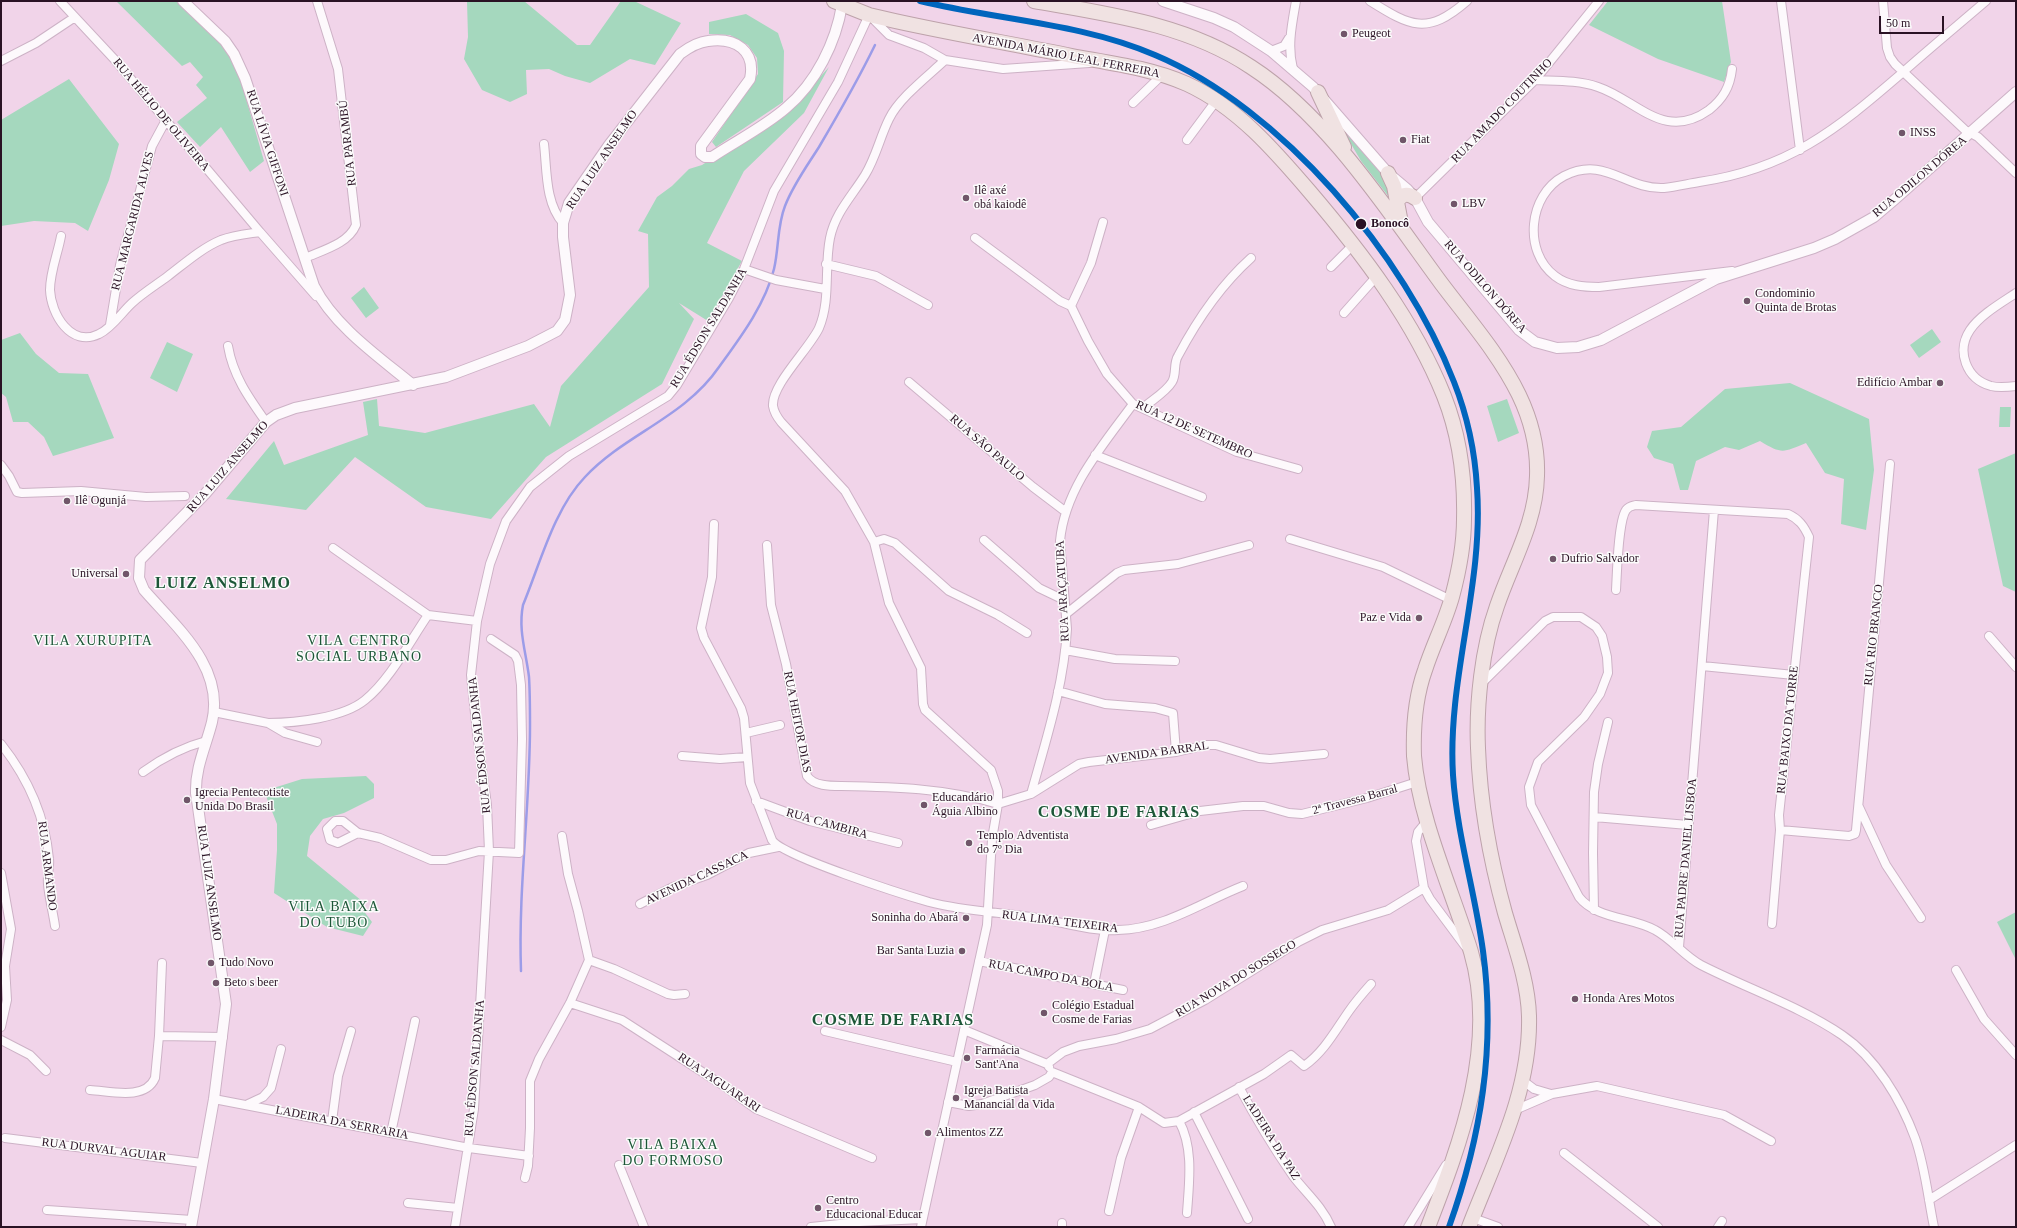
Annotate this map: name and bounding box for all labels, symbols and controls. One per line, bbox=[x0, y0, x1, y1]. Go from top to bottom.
scale bar bbox=[1881, 8, 1946, 34]
text: 50 m bbox=[1886, 16, 1910, 30]
place label: Peugeot bbox=[1352, 27, 1391, 41]
marker: Peugeot bbox=[1339, 29, 1349, 39]
street label: AVENIDA MÁRIO LEAL FERREIRA bbox=[971, 31, 1161, 81]
street label: RUA HÉLIO DE OLIVEIRA bbox=[110, 56, 212, 174]
street label: RUA AMADO COUTINHO bbox=[1448, 56, 1556, 166]
street label: RUA LÍVIA GIFFONI bbox=[243, 88, 291, 198]
street label: RUA PARAMBÚ bbox=[336, 99, 360, 187]
street label: RUA LUIZ ANSELMO bbox=[563, 108, 641, 212]
place label: INSS bbox=[1910, 126, 1936, 140]
marker: INSS bbox=[1897, 128, 1907, 138]
place label: Fiat bbox=[1411, 133, 1430, 147]
street label: RUA ODILON DÓREA bbox=[1870, 133, 1970, 221]
marker: Fiat bbox=[1398, 135, 1408, 145]
street label: RUA MARGARIDA ALVES bbox=[109, 150, 157, 292]
place label: Ilê axé obá kaiodê bbox=[974, 184, 1026, 212]
marker: Ilê axé obá kaiodê bbox=[961, 193, 971, 203]
place label: LBV bbox=[1462, 197, 1486, 211]
marker: LBV bbox=[1449, 199, 1459, 209]
marker: Bonocô bbox=[1354, 217, 1368, 231]
place label: Bonocô bbox=[1371, 217, 1409, 231]
street label: RUA ODILON DÓREA bbox=[1441, 238, 1529, 336]
street label: RUA ÉDSON SALDANHA bbox=[667, 265, 751, 391]
place label: Condominio Quinta de Brotas bbox=[1755, 287, 1836, 315]
marker: Condominio Quinta de Brotas bbox=[1742, 296, 1752, 306]
place label: Edifício Ambar bbox=[1857, 376, 1932, 390]
marker: Edifício Ambar bbox=[1935, 378, 1945, 388]
street label: RUA 12 DE SETEMBRO bbox=[1133, 398, 1255, 462]
street label: RUA SÃO PAULO bbox=[947, 412, 1027, 484]
street label: RUA LUIZ ANSELMO bbox=[184, 418, 272, 516]
place label: Ilê Ogunjá bbox=[75, 494, 126, 508]
marker: Ilê Ogunjá bbox=[62, 496, 72, 506]
street label: RUA ARAÇATUBA bbox=[1053, 540, 1073, 642]
place label: Dufrio Salvador bbox=[1561, 552, 1639, 566]
marker: Dufrio Salvador bbox=[1548, 554, 1558, 564]
place label: Universal bbox=[71, 567, 118, 581]
marker: Universal bbox=[121, 569, 131, 579]
district label: LUIZ ANSELMO bbox=[155, 574, 291, 594]
street label: RUA RIO BRANCO bbox=[1862, 584, 1886, 686]
place label: Paz e Vida bbox=[1360, 611, 1411, 625]
marker: Paz e Vida bbox=[1414, 613, 1424, 623]
district label: VILA XURUPITA bbox=[33, 633, 153, 649]
district label: VILA CENTRO SOCIAL URBANO bbox=[296, 633, 422, 666]
street label: RUA BAIXO DA TORRE bbox=[1774, 665, 1802, 795]
street label: RUA HEITOR DIAS bbox=[780, 670, 814, 774]
street label: RUA ÉDSON SALDANHA bbox=[466, 676, 494, 814]
street label: AVENIDA BARRAL bbox=[1104, 739, 1210, 767]
street label: RUA PADRE DANIEL LISBOA bbox=[1672, 777, 1700, 939]
street label: 2ª Travessa Barral bbox=[1311, 782, 1399, 818]
place label: Igrecia Pentecotiste Unida Do Brasil bbox=[195, 786, 289, 814]
place label: Educandário Águia Albino bbox=[932, 791, 998, 819]
marker: Igrecia Pentecotiste Unida Do Brasil bbox=[182, 795, 192, 805]
marker: Educandário Águia Albino bbox=[919, 800, 929, 810]
district label: COSME DE FARIAS bbox=[1038, 803, 1200, 823]
street label: RUA CAMBIRA bbox=[784, 805, 870, 843]
street label: RUA ARMANDO bbox=[34, 820, 60, 912]
street label: RUA LUIZ ANSELMO bbox=[194, 824, 224, 942]
place label: Templo Adventista do 7º Dia bbox=[977, 829, 1068, 857]
marker: Templo Adventista do 7º Dia bbox=[964, 838, 974, 848]
street label: AVENIDA CASSACA bbox=[643, 848, 751, 908]
district label: VILA BAIXA DO TUBO bbox=[288, 899, 380, 932]
street label: RUA LIMA TEIXEIRA bbox=[1001, 908, 1119, 936]
place label: Soninha do Abará bbox=[871, 911, 958, 925]
marker: Soninha do Abará bbox=[961, 913, 971, 923]
street label: RUA NOVA DO SOSSEGO bbox=[1173, 937, 1299, 1021]
place label: Bar Santa Luzia bbox=[877, 944, 954, 958]
marker: Bar Santa Luzia bbox=[957, 946, 967, 956]
place label: Tudo Novo bbox=[219, 956, 274, 970]
street label: RUA CAMPO DA BOLA bbox=[987, 957, 1115, 995]
marker: Tudo Novo bbox=[206, 958, 216, 968]
place label: Beto s beer bbox=[224, 976, 278, 990]
marker: Beto s beer bbox=[211, 978, 221, 988]
place label: Honda Ares Motos bbox=[1583, 992, 1674, 1006]
marker: Honda Ares Motos bbox=[1570, 994, 1580, 1004]
street label: RUA ÉDSON SALDANHA bbox=[462, 999, 488, 1137]
place label: Colégio Estadual Cosme de Farias bbox=[1052, 999, 1134, 1027]
marker: Colégio Estadual Cosme de Farias bbox=[1039, 1008, 1049, 1018]
district label: COSME DE FARIAS bbox=[812, 1011, 974, 1031]
place label: Farmácia Sant'Ana bbox=[975, 1044, 1020, 1072]
street label: RUA JAGUARARI bbox=[675, 1050, 763, 1116]
marker: Farmácia Sant'Ana bbox=[962, 1053, 972, 1063]
place label: Igreja Batista Manancial da Vida bbox=[964, 1084, 1055, 1112]
marker: Igreja Batista Manancial da Vida bbox=[951, 1093, 961, 1103]
street label: LADEIRA DA PAZ bbox=[1239, 1093, 1303, 1183]
street label: LADEIRA DA SERRARIA bbox=[274, 1103, 410, 1143]
place label: Alimentos ZZ bbox=[936, 1126, 1004, 1140]
marker: Alimentos ZZ bbox=[923, 1128, 933, 1138]
street label: RUA DURVAL AGUIAR bbox=[41, 1135, 167, 1165]
district label: VILA BAIXA DO FORMOSO bbox=[622, 1137, 724, 1170]
place label: Centro Educacional Educar bbox=[826, 1194, 922, 1222]
marker: Centro Educacional Educar bbox=[813, 1203, 823, 1213]

